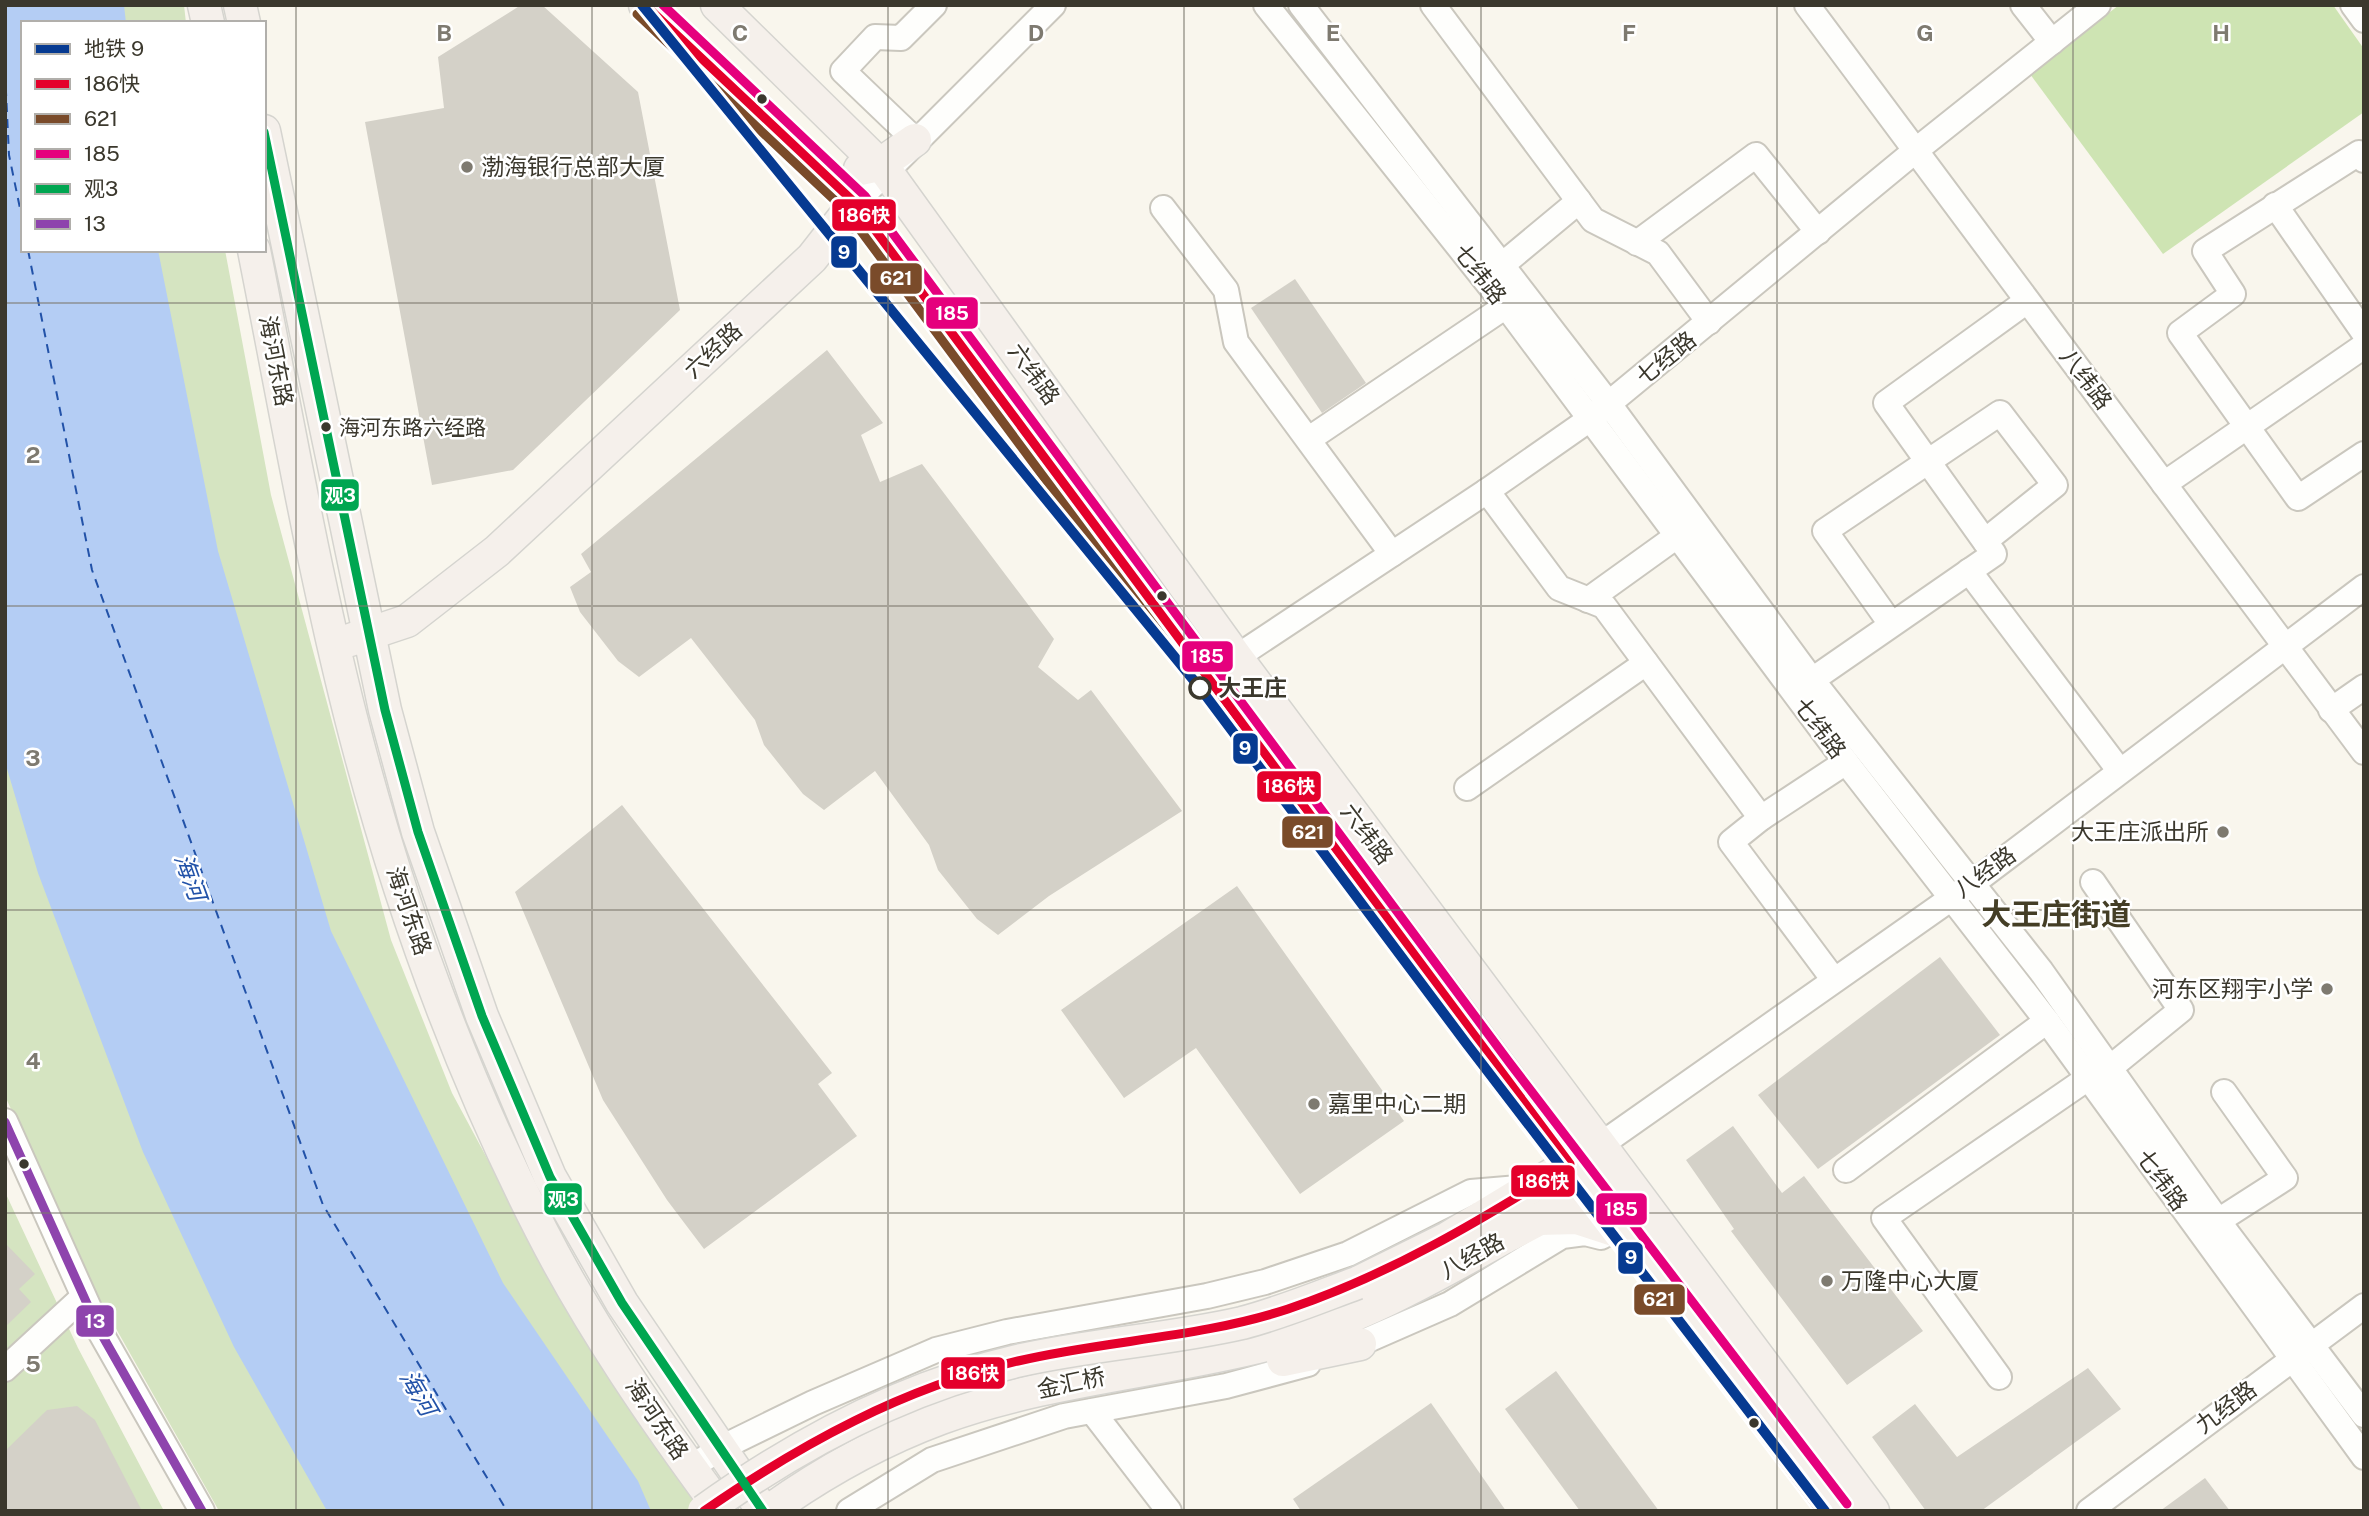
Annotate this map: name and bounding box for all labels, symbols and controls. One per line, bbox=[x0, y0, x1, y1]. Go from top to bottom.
text: B bbox=[436, 19, 452, 46]
text: C bbox=[732, 19, 748, 46]
text: D bbox=[1028, 19, 1044, 46]
text: E bbox=[1326, 19, 1340, 46]
text: F bbox=[1622, 19, 1636, 46]
text: G bbox=[1916, 19, 1934, 46]
text: H bbox=[2212, 19, 2230, 46]
legend bbox=[21, 21, 266, 252]
text: 地铁 9 bbox=[84, 36, 144, 61]
text: 186快 bbox=[84, 71, 140, 96]
unlabelled marker bbox=[755, 92, 769, 106]
text: 621 bbox=[84, 106, 118, 131]
text: 185 bbox=[84, 141, 120, 166]
place label: 渤海银行总部大厦 bbox=[481, 153, 665, 180]
marker: 渤海银行总部大厦 bbox=[459, 159, 475, 175]
text: 观3 bbox=[84, 176, 118, 201]
line badge: 186快 bbox=[831, 198, 897, 232]
text: 186快 bbox=[838, 204, 890, 226]
text: 13 bbox=[84, 211, 106, 236]
line badge: 9 bbox=[830, 235, 858, 269]
street label: 七纬路 bbox=[1449, 238, 1512, 309]
text: 9 bbox=[838, 241, 850, 263]
line badge: 621 bbox=[869, 262, 923, 295]
text: 621 bbox=[880, 267, 912, 289]
line badge: 185 bbox=[925, 296, 979, 330]
text: 185 bbox=[935, 302, 969, 324]
street label: 海河东路 bbox=[254, 313, 299, 409]
street label: 六经路 bbox=[678, 316, 747, 383]
street label: 七经路 bbox=[1630, 325, 1701, 390]
street label: 六纬路 bbox=[1003, 338, 1066, 410]
street label: 八纬路 bbox=[2055, 343, 2118, 414]
place label: 海河东路六经路 bbox=[339, 415, 486, 440]
marker: 海河东路六经路 bbox=[319, 420, 333, 434]
text: 2 bbox=[26, 441, 40, 468]
line badge: 观3 bbox=[320, 478, 360, 512]
text: 观3 bbox=[324, 484, 356, 506]
unlabelled marker bbox=[1155, 589, 1169, 603]
line badge: 185 bbox=[1181, 640, 1234, 673]
text: 185 bbox=[1190, 645, 1224, 667]
place label: 大王庄 bbox=[1218, 674, 1287, 701]
marker: 大王庄 bbox=[1189, 677, 1211, 699]
street label: 七纬路 bbox=[1789, 692, 1852, 763]
line badge: 9 bbox=[1232, 732, 1259, 765]
text: 9 bbox=[1239, 737, 1251, 759]
text: 3 bbox=[25, 744, 41, 771]
line badge: 186快 bbox=[1256, 770, 1322, 803]
text: 186快 bbox=[1263, 775, 1315, 797]
street label: 六纬路 bbox=[1336, 798, 1399, 869]
line badge: 621 bbox=[1281, 815, 1334, 849]
place label: 大王庄派出所 bbox=[2071, 818, 2209, 845]
text: 621 bbox=[1292, 821, 1324, 843]
marker: 大王庄派出所 bbox=[2215, 824, 2231, 840]
street label: 八经路 bbox=[1949, 840, 2021, 903]
water label: 海河 bbox=[170, 849, 214, 908]
street label: 海河东路 bbox=[382, 863, 437, 959]
district label: 大王庄街道 bbox=[1981, 896, 2131, 932]
place label: 河东区翔宇小学 bbox=[2152, 975, 2313, 1002]
marker: 河东区翔宇小学 bbox=[2319, 981, 2335, 997]
text: 4 bbox=[25, 1047, 41, 1074]
place label: 嘉里中心二期 bbox=[1328, 1090, 1466, 1117]
marker: 嘉里中心二期 bbox=[1306, 1096, 1322, 1112]
street label: 七纬路 bbox=[2131, 1144, 2194, 1216]
unlabelled marker bbox=[17, 1157, 31, 1171]
line badge: 186快 bbox=[1510, 1164, 1576, 1198]
text: 186快 bbox=[1517, 1170, 1569, 1192]
line badge: 观3 bbox=[543, 1182, 583, 1216]
text: 观3 bbox=[547, 1188, 579, 1210]
line badge: 185 bbox=[1595, 1192, 1648, 1226]
text: 185 bbox=[1604, 1198, 1638, 1220]
street label: 八经路 bbox=[1435, 1227, 1508, 1284]
line badge: 9 bbox=[1617, 1241, 1644, 1275]
text: 9 bbox=[1625, 1246, 1637, 1268]
place label: 万隆中心大厦 bbox=[1841, 1267, 1979, 1294]
marker: 万隆中心大厦 bbox=[1819, 1273, 1835, 1289]
line badge: 621 bbox=[1633, 1283, 1686, 1316]
text: 621 bbox=[1643, 1288, 1675, 1310]
line badge: 13 bbox=[75, 1304, 115, 1338]
text: 13 bbox=[85, 1310, 105, 1332]
text: 5 bbox=[25, 1350, 41, 1377]
line badge: 186快 bbox=[940, 1356, 1006, 1390]
text: 186快 bbox=[947, 1362, 999, 1384]
street label: 金汇桥 bbox=[1034, 1362, 1107, 1403]
water label: 海河 bbox=[395, 1365, 445, 1424]
street label: 海河东路 bbox=[620, 1373, 694, 1464]
street label: 九经路 bbox=[2190, 1375, 2261, 1438]
unlabelled marker bbox=[1747, 1416, 1761, 1430]

